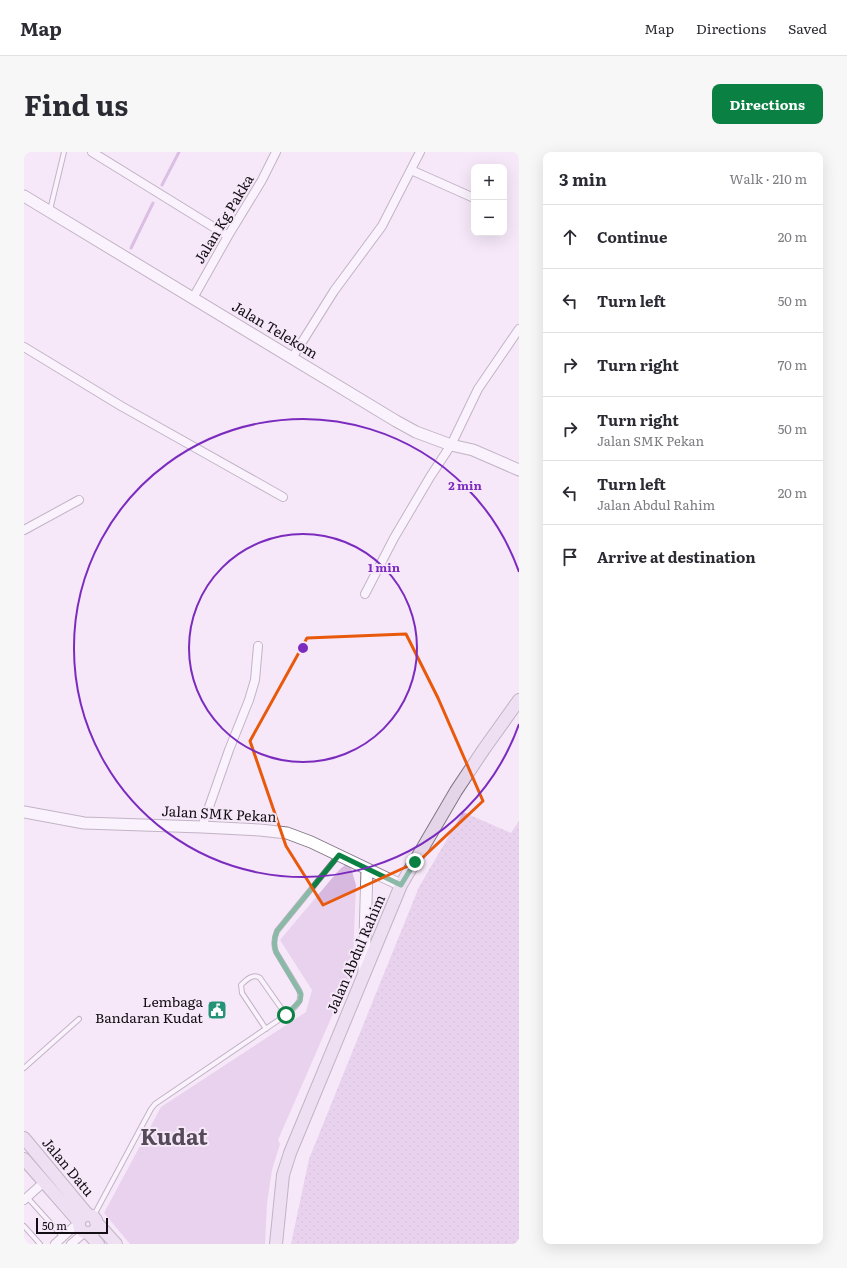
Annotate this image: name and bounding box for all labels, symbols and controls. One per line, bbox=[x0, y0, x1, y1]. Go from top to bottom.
text: Map bbox=[20, 14, 62, 42]
text: Map bbox=[644, 18, 674, 38]
text: Directions bbox=[696, 18, 766, 38]
text: Saved bbox=[788, 18, 827, 38]
text: Find us bbox=[24, 83, 128, 125]
button: Directions bbox=[712, 84, 823, 124]
map controls bbox=[471, 164, 507, 236]
button: + bbox=[471, 164, 507, 200]
text: 3 min bbox=[559, 166, 607, 191]
text: Walk · 210 m bbox=[730, 169, 807, 188]
street label: Jalan Kg Pakka bbox=[189, 170, 258, 267]
button: − bbox=[471, 200, 507, 236]
text: Continue bbox=[597, 225, 667, 248]
icon: ahead bbox=[559, 226, 581, 248]
text: 20 m bbox=[778, 227, 807, 246]
text: Turn left bbox=[597, 289, 666, 312]
icon: left bbox=[559, 290, 581, 312]
text: 50 m bbox=[778, 291, 807, 310]
street label: Jalan Telekom bbox=[229, 296, 323, 363]
text: Turn right bbox=[597, 353, 679, 376]
icon: right bbox=[559, 354, 581, 376]
text: 70 m bbox=[778, 355, 807, 374]
text: Turn right bbox=[597, 408, 679, 431]
icon: right bbox=[559, 418, 581, 440]
text: 50 m bbox=[778, 419, 807, 438]
text: Jalan SMK Pekan bbox=[597, 431, 704, 450]
text: Turn left bbox=[597, 472, 666, 495]
text: 2 min bbox=[448, 476, 482, 494]
icon: left bbox=[559, 482, 581, 504]
text: 20 m bbox=[778, 483, 807, 502]
text: Jalan Abdul Rahim bbox=[597, 495, 715, 514]
text: Arrive at destination bbox=[597, 545, 756, 568]
icon: arrive bbox=[559, 546, 581, 568]
text: 1 min bbox=[368, 558, 401, 576]
centre of rings bbox=[296, 641, 310, 655]
street label: Jalan SMK Pekan bbox=[161, 800, 277, 826]
route end bbox=[406, 853, 424, 871]
street label: Jalan Abdul Rahim bbox=[321, 891, 389, 1016]
place label: Lembaga Bandaran Kudat bbox=[95, 991, 203, 1027]
public building icon: Lembaga Bandaran Kudat bbox=[206, 999, 228, 1021]
route start bbox=[277, 1006, 295, 1024]
district label: Kudat bbox=[140, 1119, 208, 1152]
street label: Jalan Datu bbox=[38, 1133, 99, 1200]
scale bar bbox=[36, 1216, 108, 1235]
text: 50 m bbox=[42, 1217, 67, 1233]

